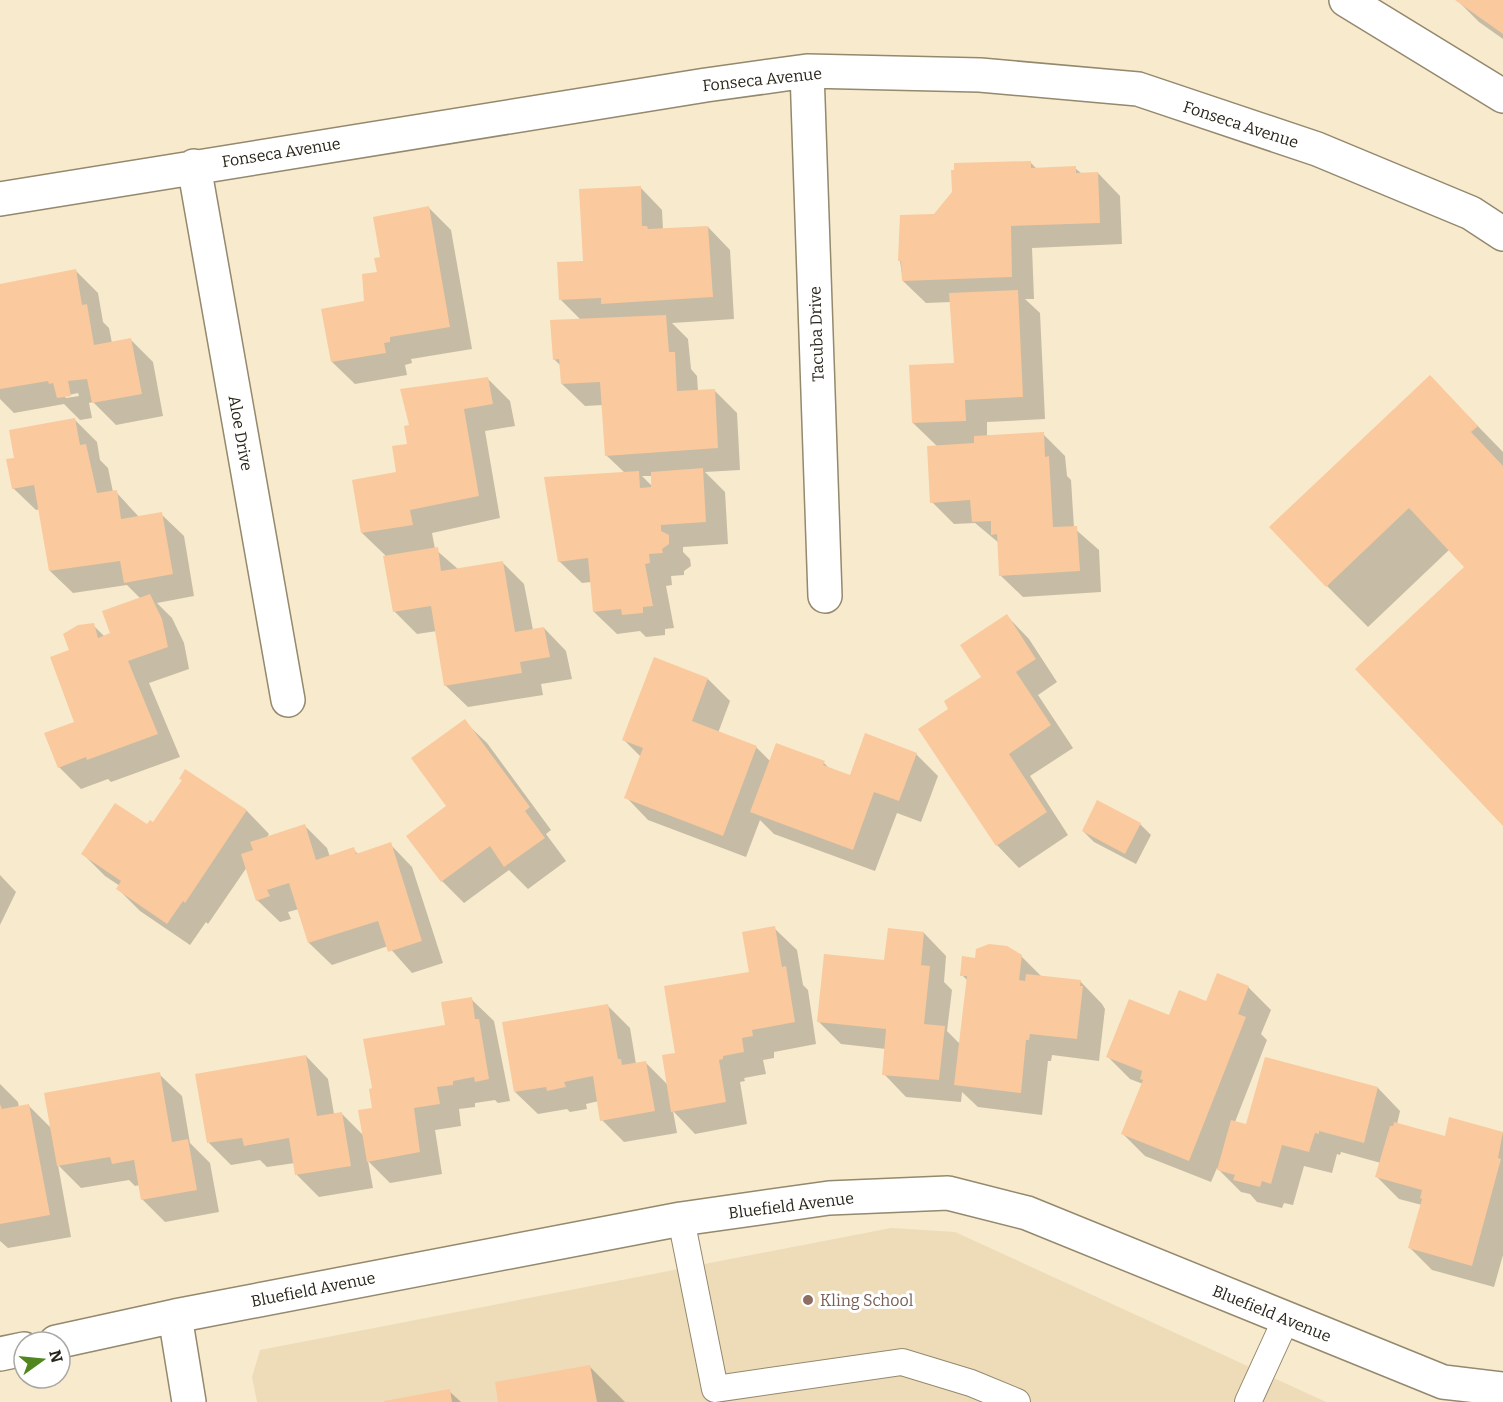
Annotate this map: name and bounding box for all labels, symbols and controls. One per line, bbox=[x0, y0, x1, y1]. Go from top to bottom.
street label: Fonseca Avenue bbox=[701, 64, 823, 95]
street label: Fonseca Avenue bbox=[1181, 97, 1301, 152]
street label: Fonseca Avenue bbox=[220, 134, 342, 171]
street label: Tacuba Drive bbox=[805, 286, 828, 382]
street label: Aloe Drive bbox=[225, 394, 256, 472]
street label: Bluefield Avenue bbox=[727, 1188, 855, 1223]
street label: Bluefield Avenue bbox=[249, 1268, 377, 1311]
street label: Bluefield Avenue bbox=[1210, 1281, 1334, 1346]
place label: Kling School bbox=[820, 1291, 914, 1310]
marker: Kling School bbox=[801, 1293, 815, 1307]
north arrow bbox=[12, 1330, 72, 1390]
text: N bbox=[45, 1348, 67, 1365]

